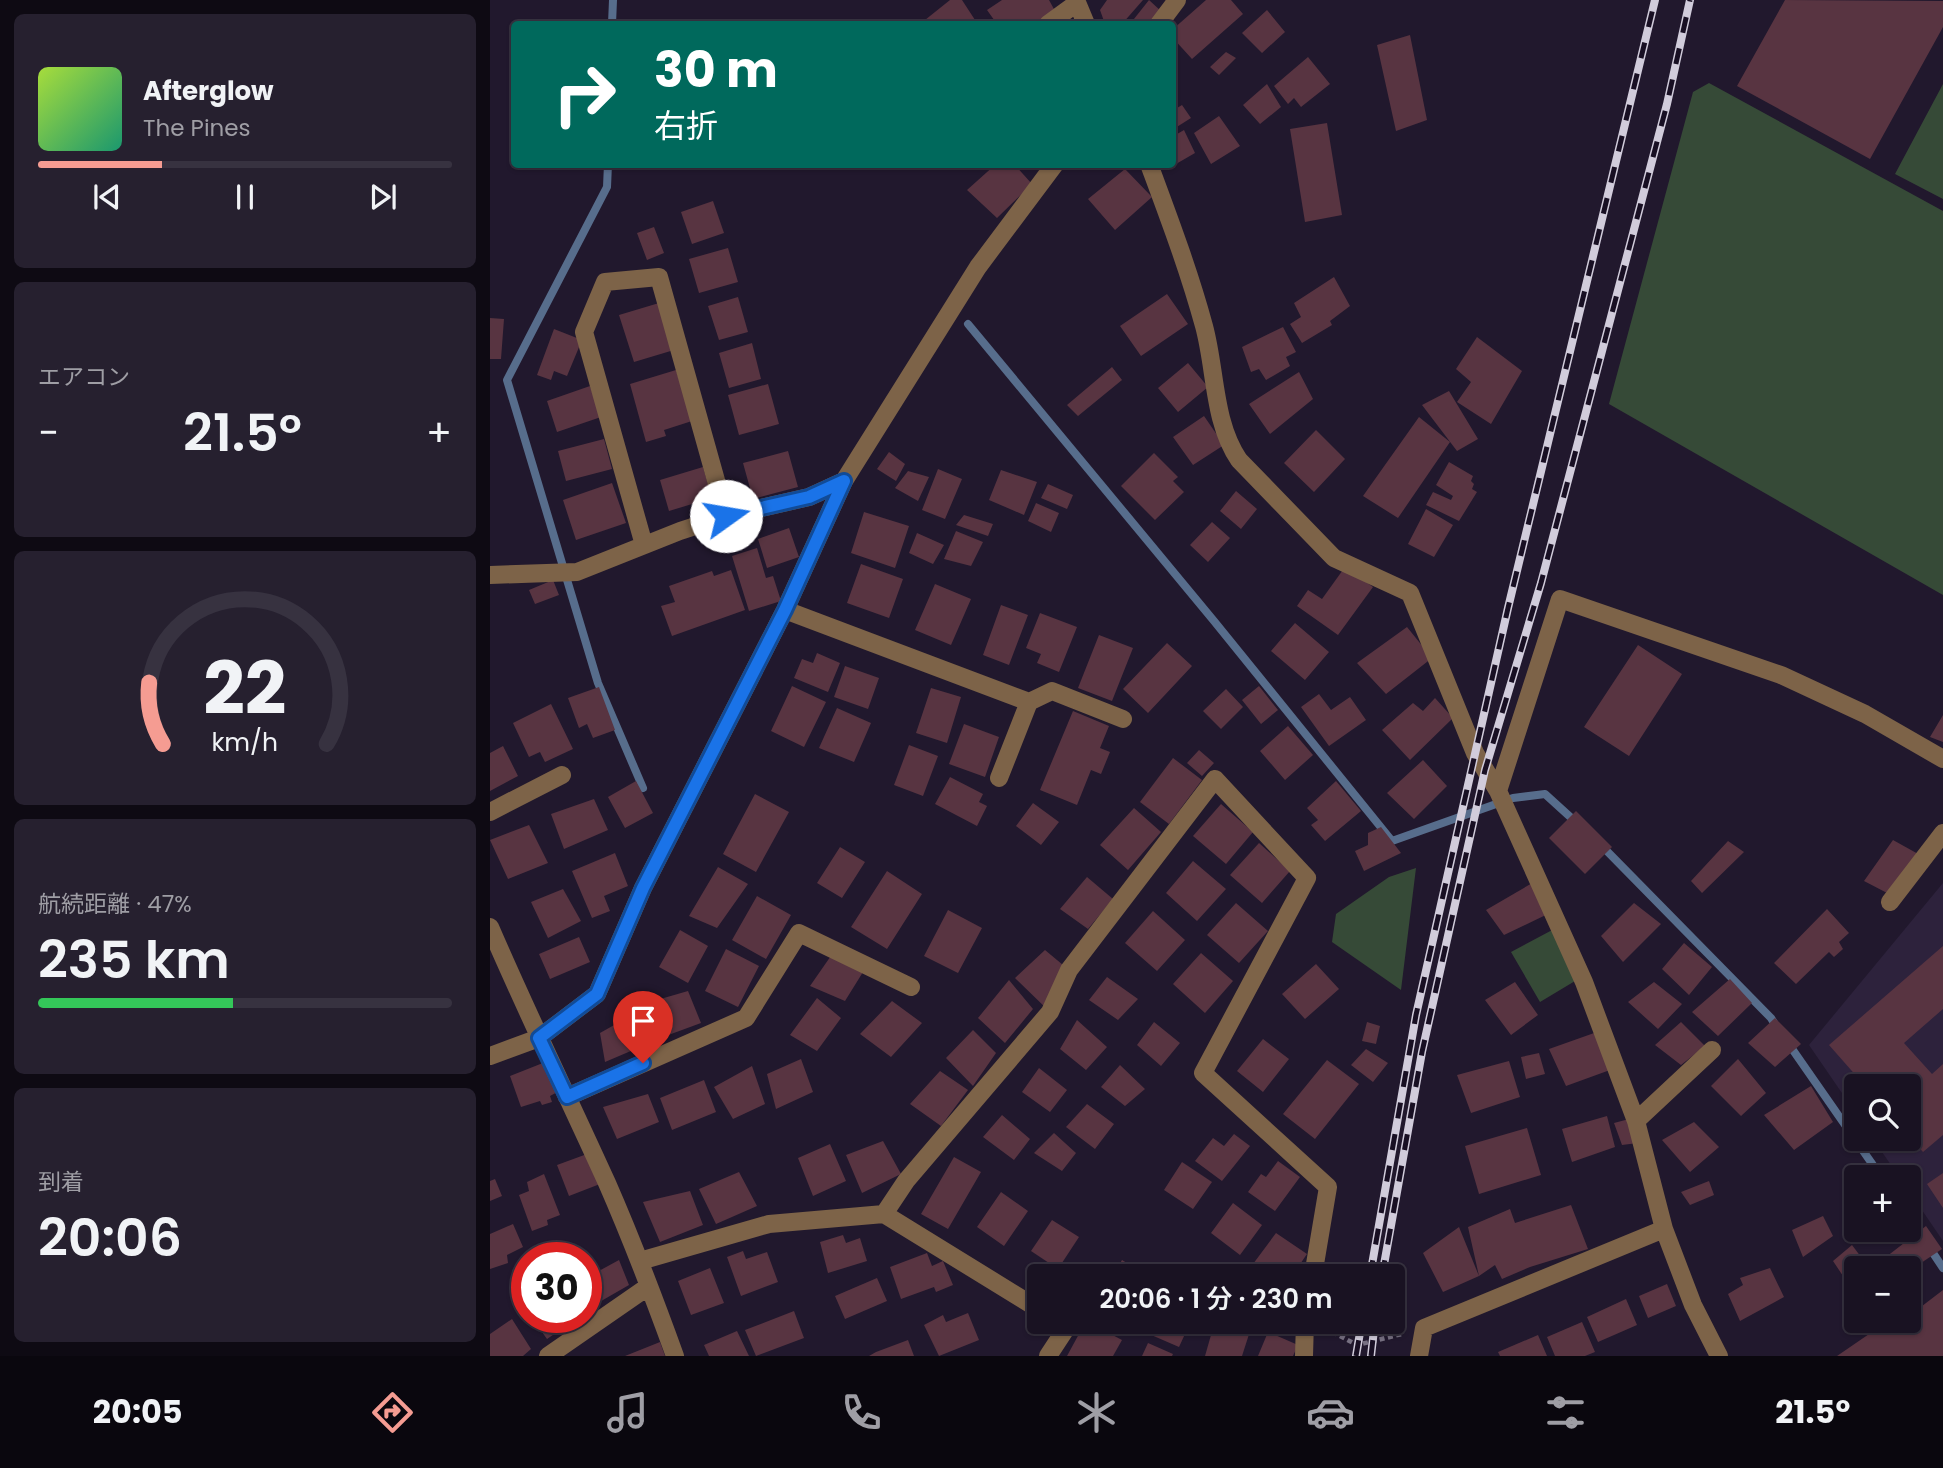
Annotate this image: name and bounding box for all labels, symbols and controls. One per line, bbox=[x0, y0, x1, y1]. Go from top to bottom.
text: 30 m bbox=[654, 36, 778, 104]
icon: right bbox=[539, 49, 630, 140]
text: Afterglow bbox=[143, 73, 274, 109]
text: 右折 bbox=[654, 103, 718, 148]
text: The Pines bbox=[143, 112, 251, 144]
icon: previous bbox=[88, 178, 126, 216]
icon: pause bbox=[226, 178, 264, 216]
icon: next bbox=[364, 178, 402, 216]
text: エアコン bbox=[38, 361, 130, 393]
text: 21.5° bbox=[183, 396, 302, 469]
text: − bbox=[38, 406, 59, 459]
text: + bbox=[426, 406, 452, 459]
position arrow bbox=[689, 479, 763, 553]
text: 22 bbox=[203, 638, 287, 739]
text: km/h bbox=[212, 725, 278, 760]
text: 航続距離 · 47% bbox=[38, 888, 192, 920]
text: 235 km bbox=[38, 923, 230, 996]
pin bbox=[613, 991, 673, 1063]
icon: arrive bbox=[624, 1002, 662, 1040]
map controls bbox=[1844, 1074, 1921, 1333]
button: search bbox=[1844, 1074, 1921, 1151]
button: + bbox=[1844, 1165, 1921, 1242]
text: 到着 bbox=[38, 1166, 84, 1198]
text: 20:06 bbox=[38, 1201, 182, 1274]
speed limit sign: 30 bbox=[511, 1242, 602, 1333]
button: − bbox=[1844, 1256, 1921, 1333]
text: 20:06 · 1 分 · 230 m bbox=[1099, 1281, 1333, 1317]
icon: directions bbox=[368, 1388, 417, 1437]
icon: music bbox=[603, 1388, 652, 1437]
icon: phone bbox=[837, 1388, 886, 1437]
icon: climate bbox=[1072, 1388, 1121, 1437]
icon: car bbox=[1306, 1388, 1355, 1437]
icon: filters bbox=[1541, 1388, 1590, 1437]
text: 20:05 bbox=[93, 1389, 183, 1434]
text: 21.5° bbox=[1775, 1389, 1850, 1434]

